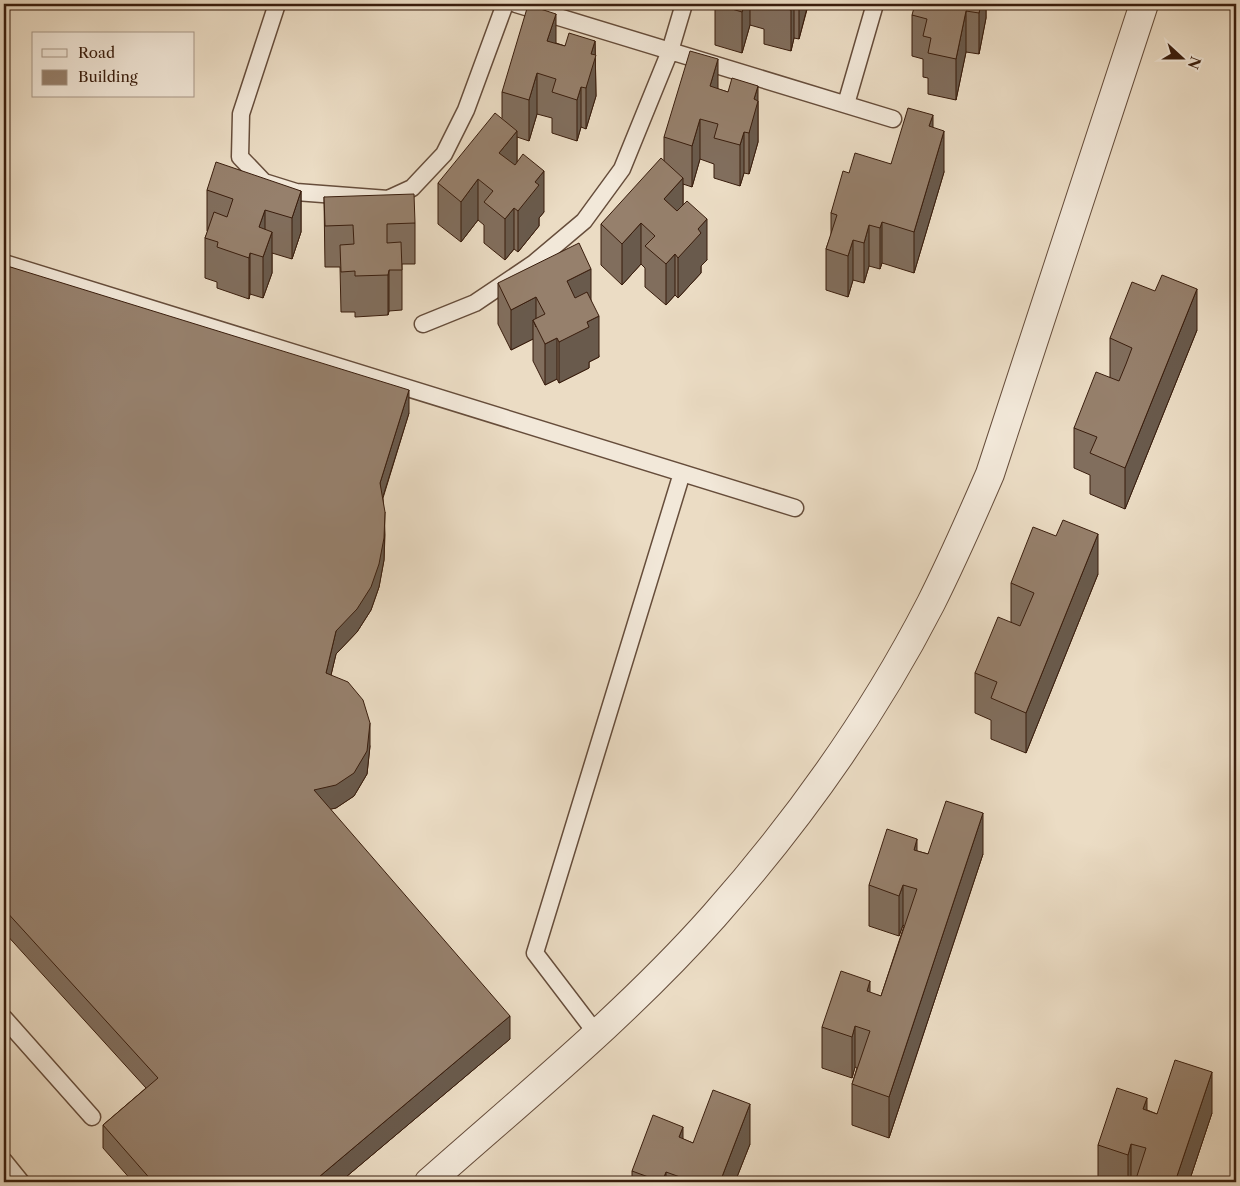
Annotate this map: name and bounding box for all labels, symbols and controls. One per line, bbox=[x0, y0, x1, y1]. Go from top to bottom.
legend bbox=[32, 32, 195, 98]
north arrow bbox=[1158, 32, 1208, 82]
text: Road bbox=[78, 43, 115, 62]
text: N bbox=[1184, 54, 1205, 72]
text: Building bbox=[78, 67, 138, 86]

